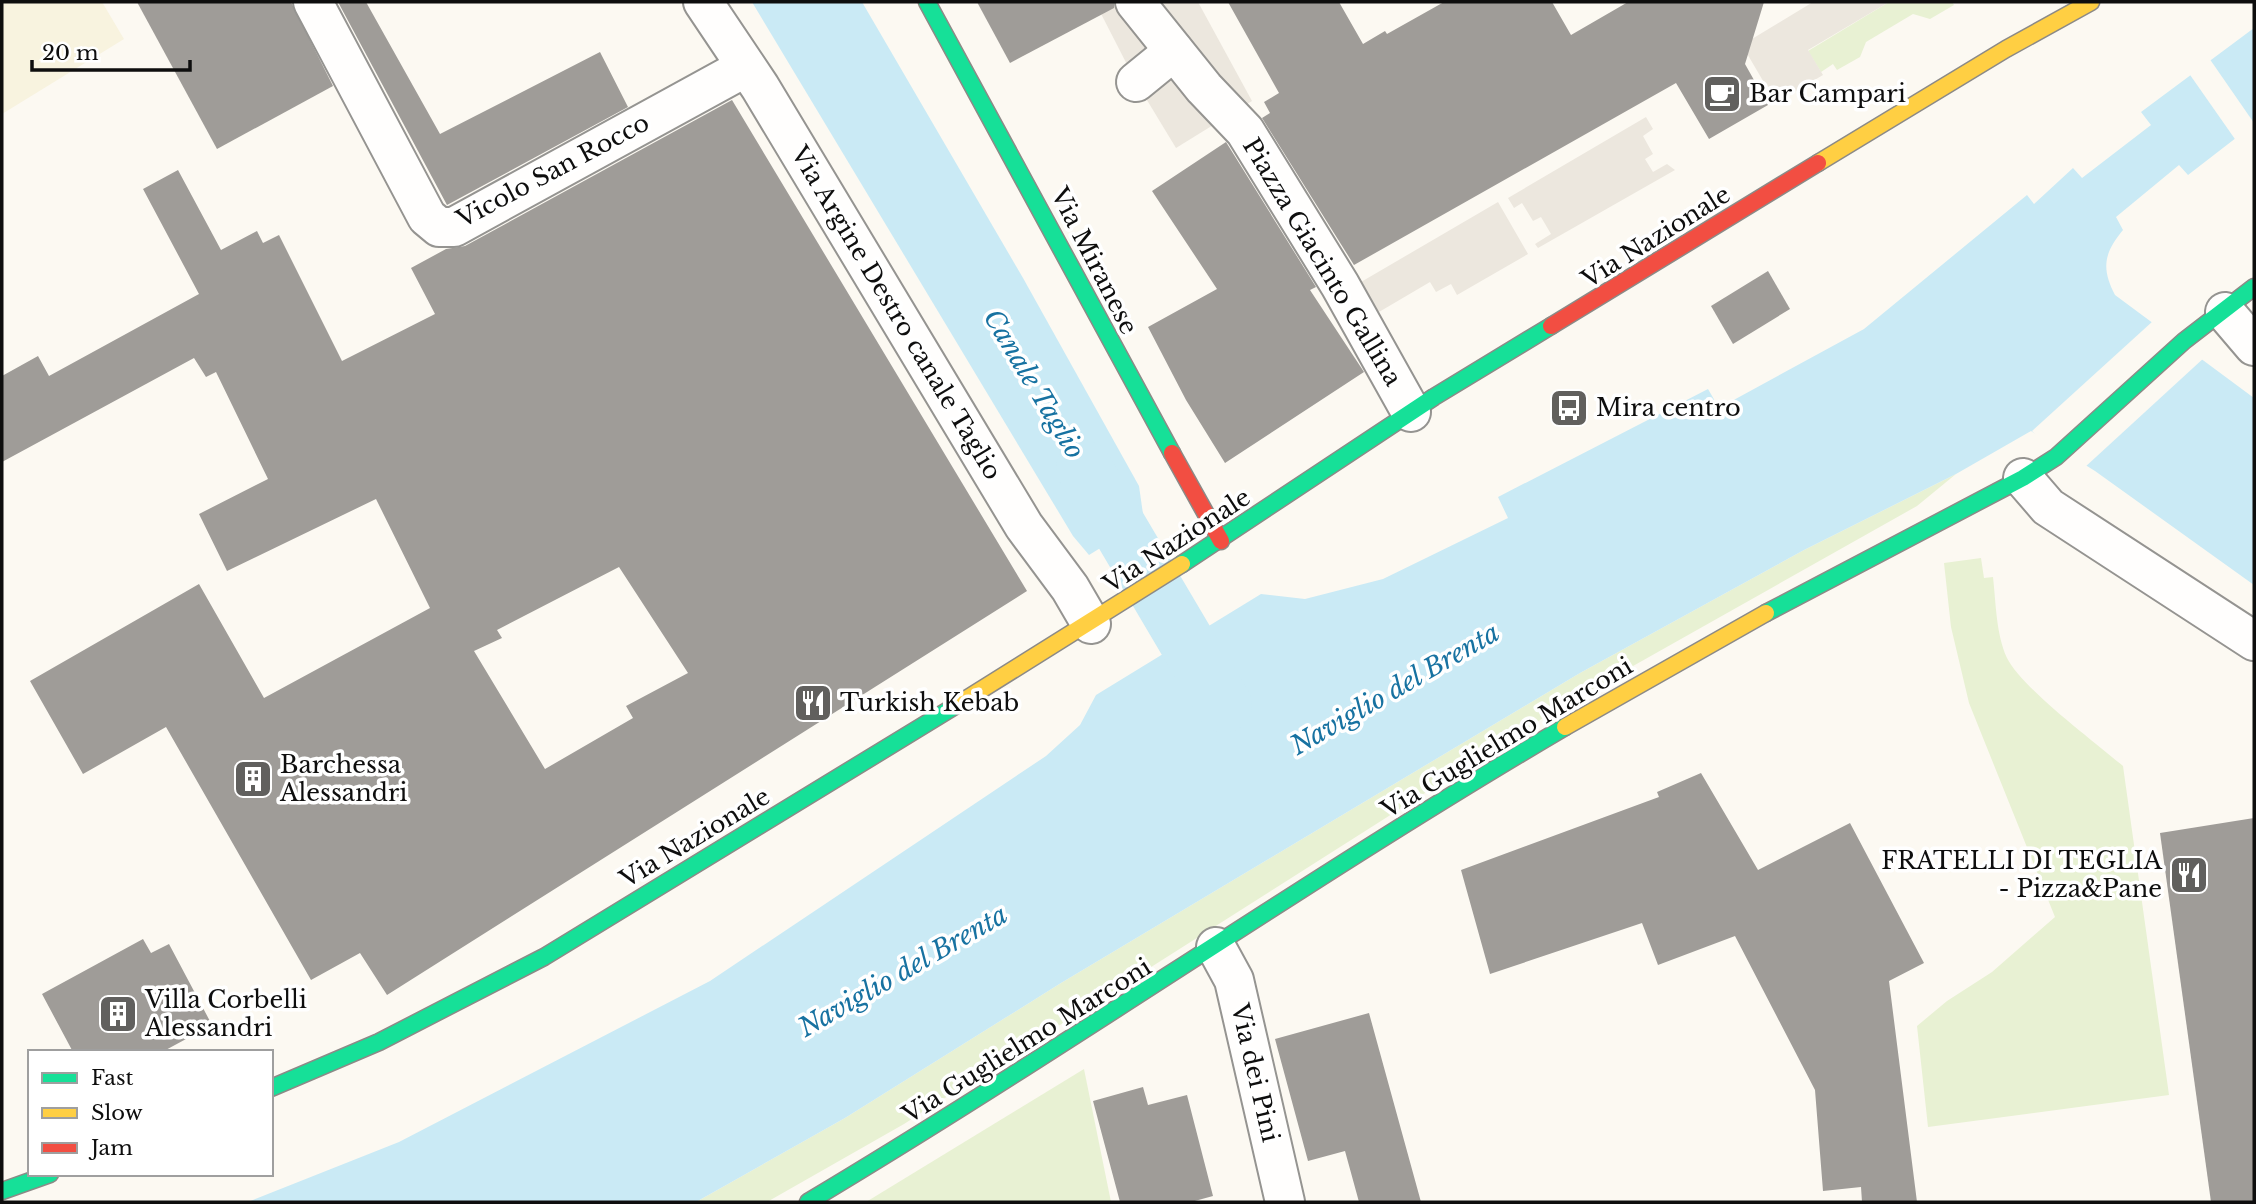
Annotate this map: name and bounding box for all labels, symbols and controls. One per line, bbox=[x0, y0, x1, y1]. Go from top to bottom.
scale bar bbox=[32, 28, 189, 72]
text: 20 m bbox=[42, 40, 99, 66]
cafe icon: Bar Campari bbox=[1701, 73, 1743, 115]
place label: Bar Campari bbox=[1749, 79, 1906, 108]
street label: Vicolo San Rocco bbox=[451, 108, 654, 234]
street label: Piazza Giacinto Gallina bbox=[1237, 133, 1408, 392]
street label: Via Argine Destro canale Taglio bbox=[785, 140, 1008, 485]
street label: Via Nazionale bbox=[1575, 179, 1735, 294]
street label: Via Miranese bbox=[1045, 182, 1144, 339]
water label: Canale Taglio bbox=[977, 303, 1091, 465]
bus stop icon: Mira centro bbox=[1548, 387, 1590, 429]
place label: Mira centro bbox=[1596, 393, 1741, 422]
street label: Via Nazionale bbox=[1097, 482, 1256, 599]
water label: Naviglio del Brenta bbox=[1284, 616, 1505, 762]
street label: Via Guglielmo Marconi bbox=[1375, 651, 1638, 825]
restaurant icon: Turkish Kebab bbox=[792, 682, 834, 724]
place label: Turkish Kebab bbox=[840, 688, 1019, 717]
place label: Barchessa Alessandri bbox=[279, 750, 408, 807]
building icon: Barchessa Alessandri bbox=[232, 758, 274, 800]
street label: Via Nazionale bbox=[614, 782, 775, 894]
place label: FRATELLI DI TEGLIA - Pizza&Pane bbox=[1881, 846, 2162, 903]
restaurant icon: FRATELLI DI TEGLIA - Pizza&Pane bbox=[2168, 854, 2210, 896]
water label: Naviglio del Brenta bbox=[792, 898, 1013, 1044]
street label: Via Guglielmo Marconi bbox=[896, 952, 1156, 1130]
place label: Villa Corbelli Alessandri bbox=[144, 985, 307, 1042]
building icon: Villa Corbelli Alessandri bbox=[97, 993, 139, 1035]
street label: Via dei Pini bbox=[1225, 1000, 1285, 1145]
legend bbox=[28, 1050, 273, 1176]
text: Fast bbox=[91, 1065, 133, 1091]
text: Slow bbox=[91, 1100, 143, 1126]
text: Jam bbox=[88, 1135, 133, 1161]

